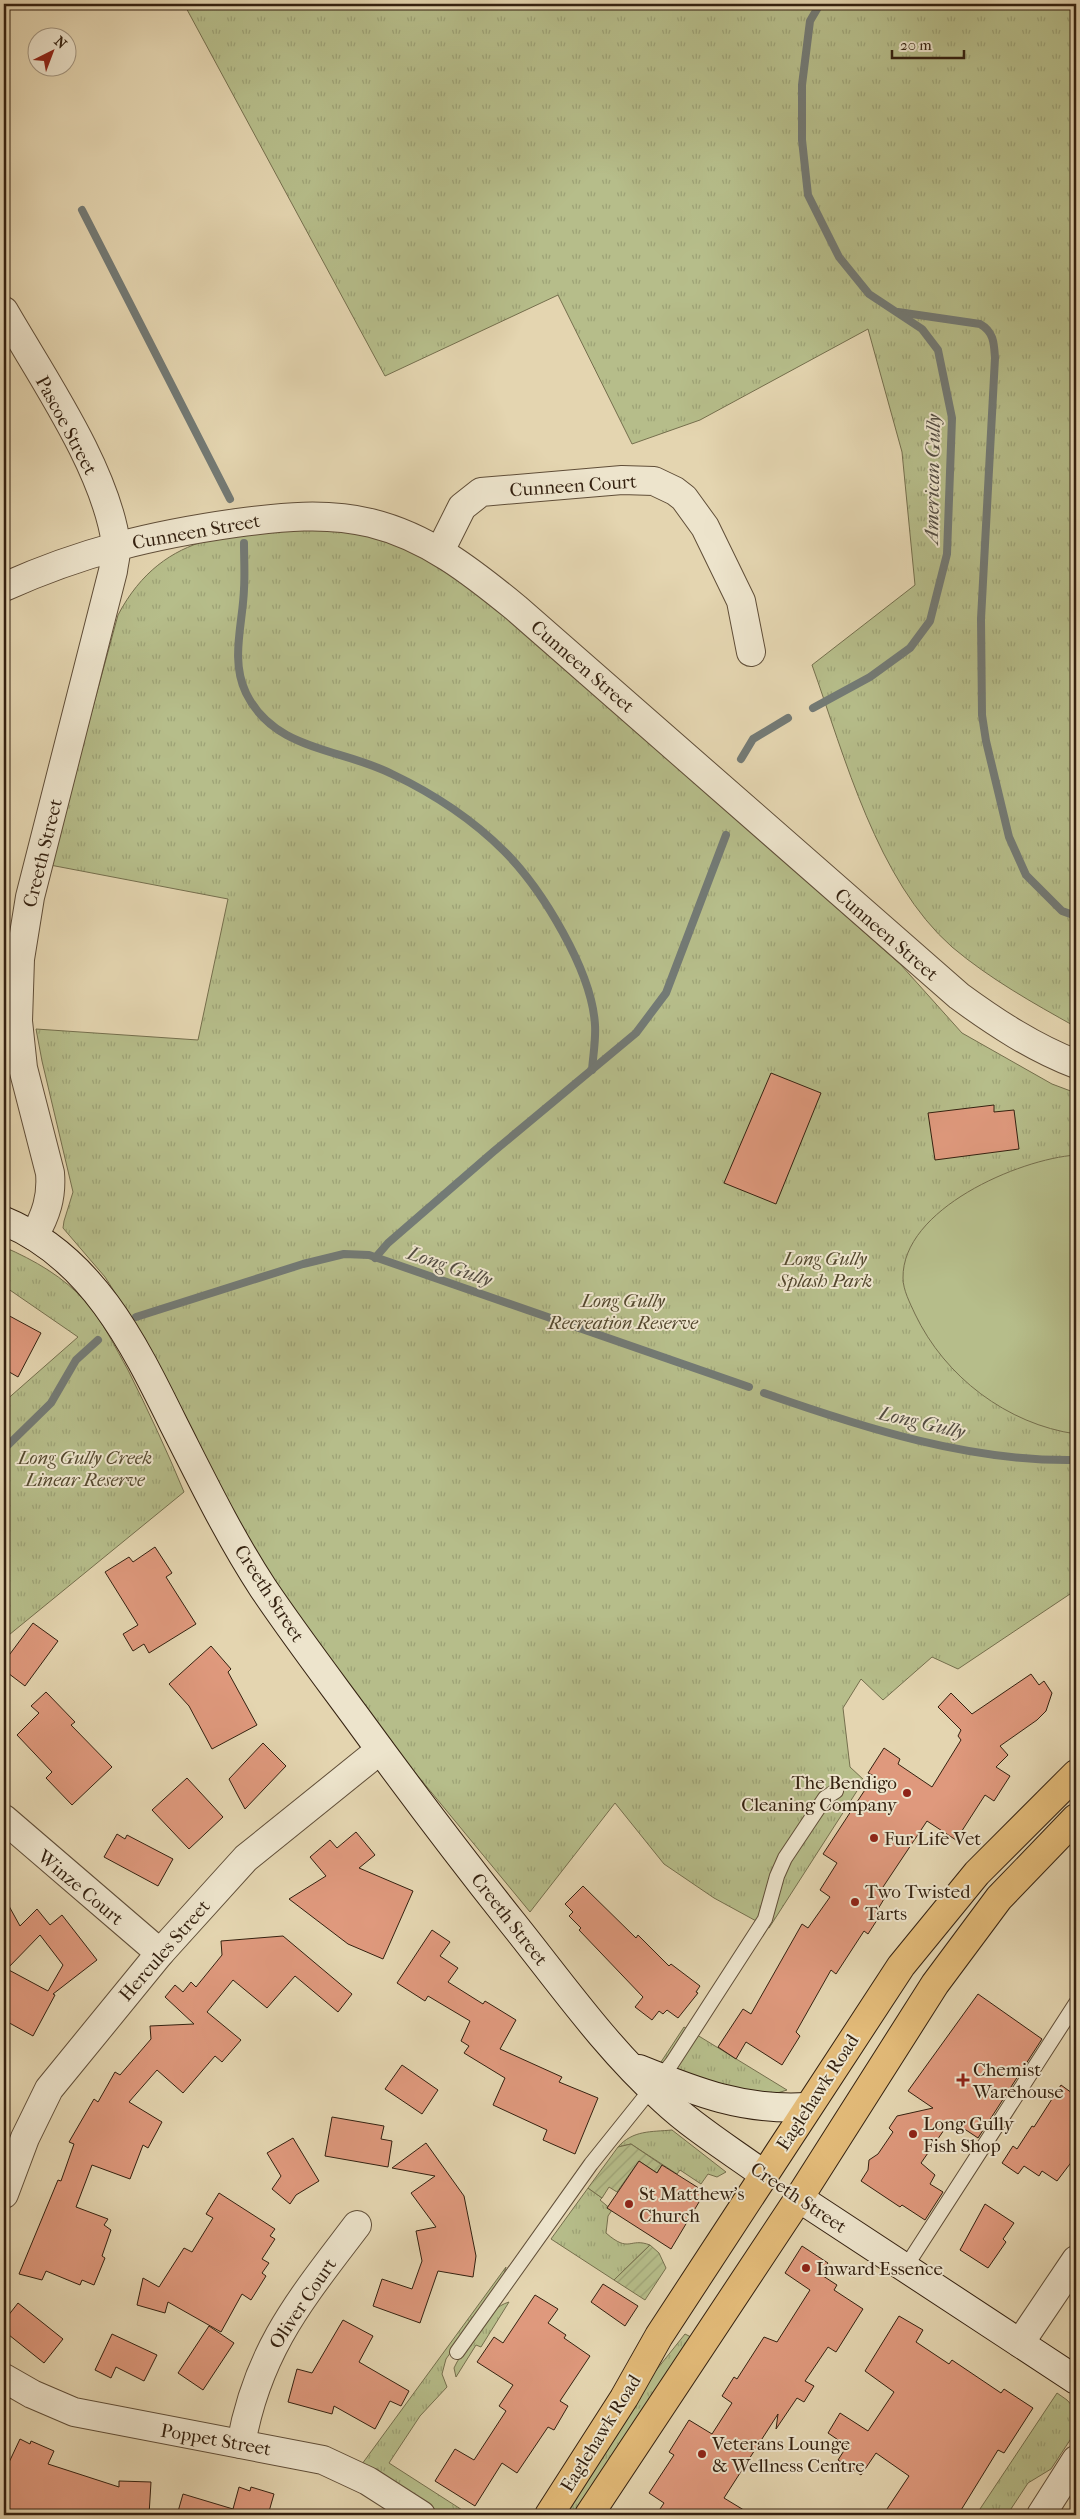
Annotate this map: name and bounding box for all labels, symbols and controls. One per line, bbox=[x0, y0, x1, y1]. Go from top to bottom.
north arrow bbox=[28, 28, 78, 78]
scale bar bbox=[892, 28, 965, 60]
text: N bbox=[51, 33, 70, 53]
text: 20 m bbox=[900, 36, 932, 54]
street label: Pascoe Street bbox=[31, 372, 101, 479]
water label: American Gully bbox=[920, 413, 945, 547]
street label: Cunneen Court bbox=[509, 471, 638, 501]
street label: Cunneen Street bbox=[130, 510, 262, 554]
street label: Cunneen Street bbox=[526, 616, 639, 718]
street label: Creeth Street bbox=[19, 796, 67, 910]
street label: Cunneen Street bbox=[830, 884, 943, 986]
water label: Long Gully bbox=[403, 1241, 496, 1292]
park label: Long Gully Splash Park bbox=[777, 1248, 872, 1292]
park label: Long Gully Recreation Reserve bbox=[546, 1290, 699, 1334]
water label: Long Gully bbox=[874, 1401, 968, 1444]
park label: Long Gully Creek Linear Reserve bbox=[16, 1447, 152, 1491]
street label: Creeth Street bbox=[230, 1541, 309, 1646]
place label: The Bendigo Cleaning Company bbox=[741, 1772, 898, 1816]
marker: The Bendigo Cleaning Company bbox=[901, 1787, 913, 1799]
place label: Fur Life Vet bbox=[884, 1828, 981, 1850]
marker: Fur Life Vet bbox=[868, 1832, 880, 1844]
street label: Winze Court bbox=[32, 1845, 128, 1930]
street label: Creeth Street bbox=[466, 1869, 552, 1970]
place label: Two Twisted Tarts bbox=[865, 1881, 971, 1925]
street label: Hercules Street bbox=[115, 1895, 215, 2006]
marker: Two Twisted Tarts bbox=[849, 1896, 861, 1908]
street label: Eaglehawk Road bbox=[772, 2030, 864, 2155]
place label: Chemist Warehouse bbox=[972, 2059, 1064, 2103]
marker: Chemist Warehouse bbox=[957, 2074, 969, 2086]
place label: Long Gully Fish Shop bbox=[923, 2113, 1015, 2157]
marker: Long Gully Fish Shop bbox=[907, 2128, 919, 2140]
street label: Creeth Street bbox=[746, 2158, 851, 2238]
place label: St Matthew's Church bbox=[639, 2183, 745, 2227]
marker: St Matthew's Church bbox=[623, 2198, 635, 2210]
street label: Oliver Court bbox=[265, 2254, 341, 2353]
place label: Inward Essence bbox=[816, 2258, 943, 2280]
marker: Inward Essence bbox=[800, 2262, 812, 2274]
street label: Eaglehawk Road bbox=[556, 2370, 646, 2496]
street label: Poppet Street bbox=[159, 2419, 273, 2461]
place label: Veterans Lounge & Wellness Centre bbox=[711, 2433, 865, 2477]
marker: Veterans Lounge & Wellness Centre bbox=[696, 2448, 708, 2460]

